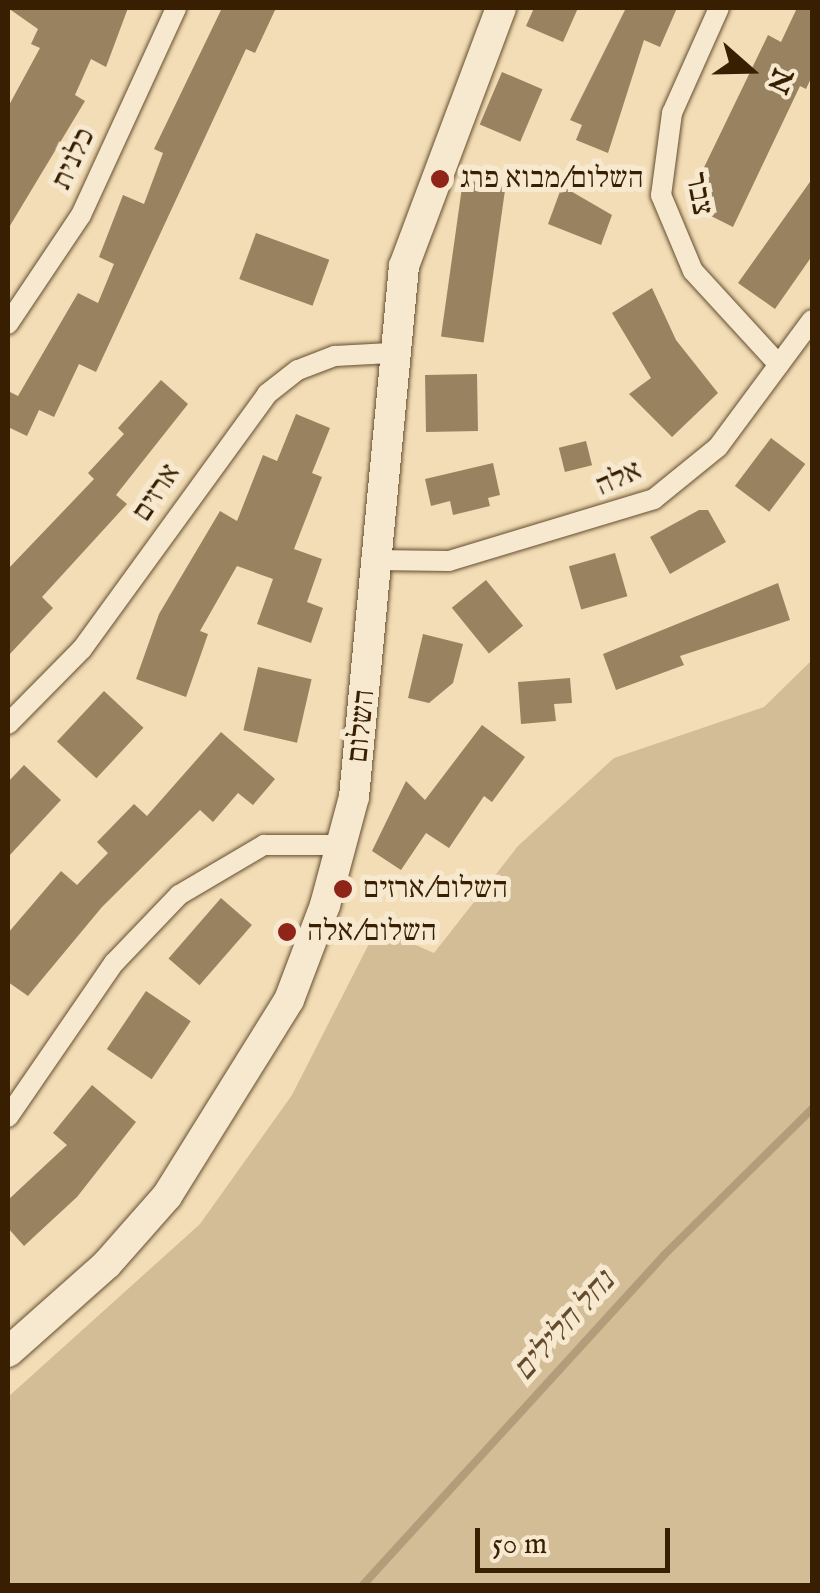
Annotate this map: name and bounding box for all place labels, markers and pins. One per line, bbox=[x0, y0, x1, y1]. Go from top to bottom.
place label: השלום/מבוא פרג bbox=[460, 161, 644, 197]
marker: השלום/מבוא פרג bbox=[429, 168, 451, 190]
place label: השלום/ארזים bbox=[363, 871, 508, 907]
marker: השלום/ארזים bbox=[332, 878, 354, 900]
place label: השלום/אלה bbox=[307, 914, 437, 950]
marker: השלום/אלה bbox=[276, 921, 298, 943]

